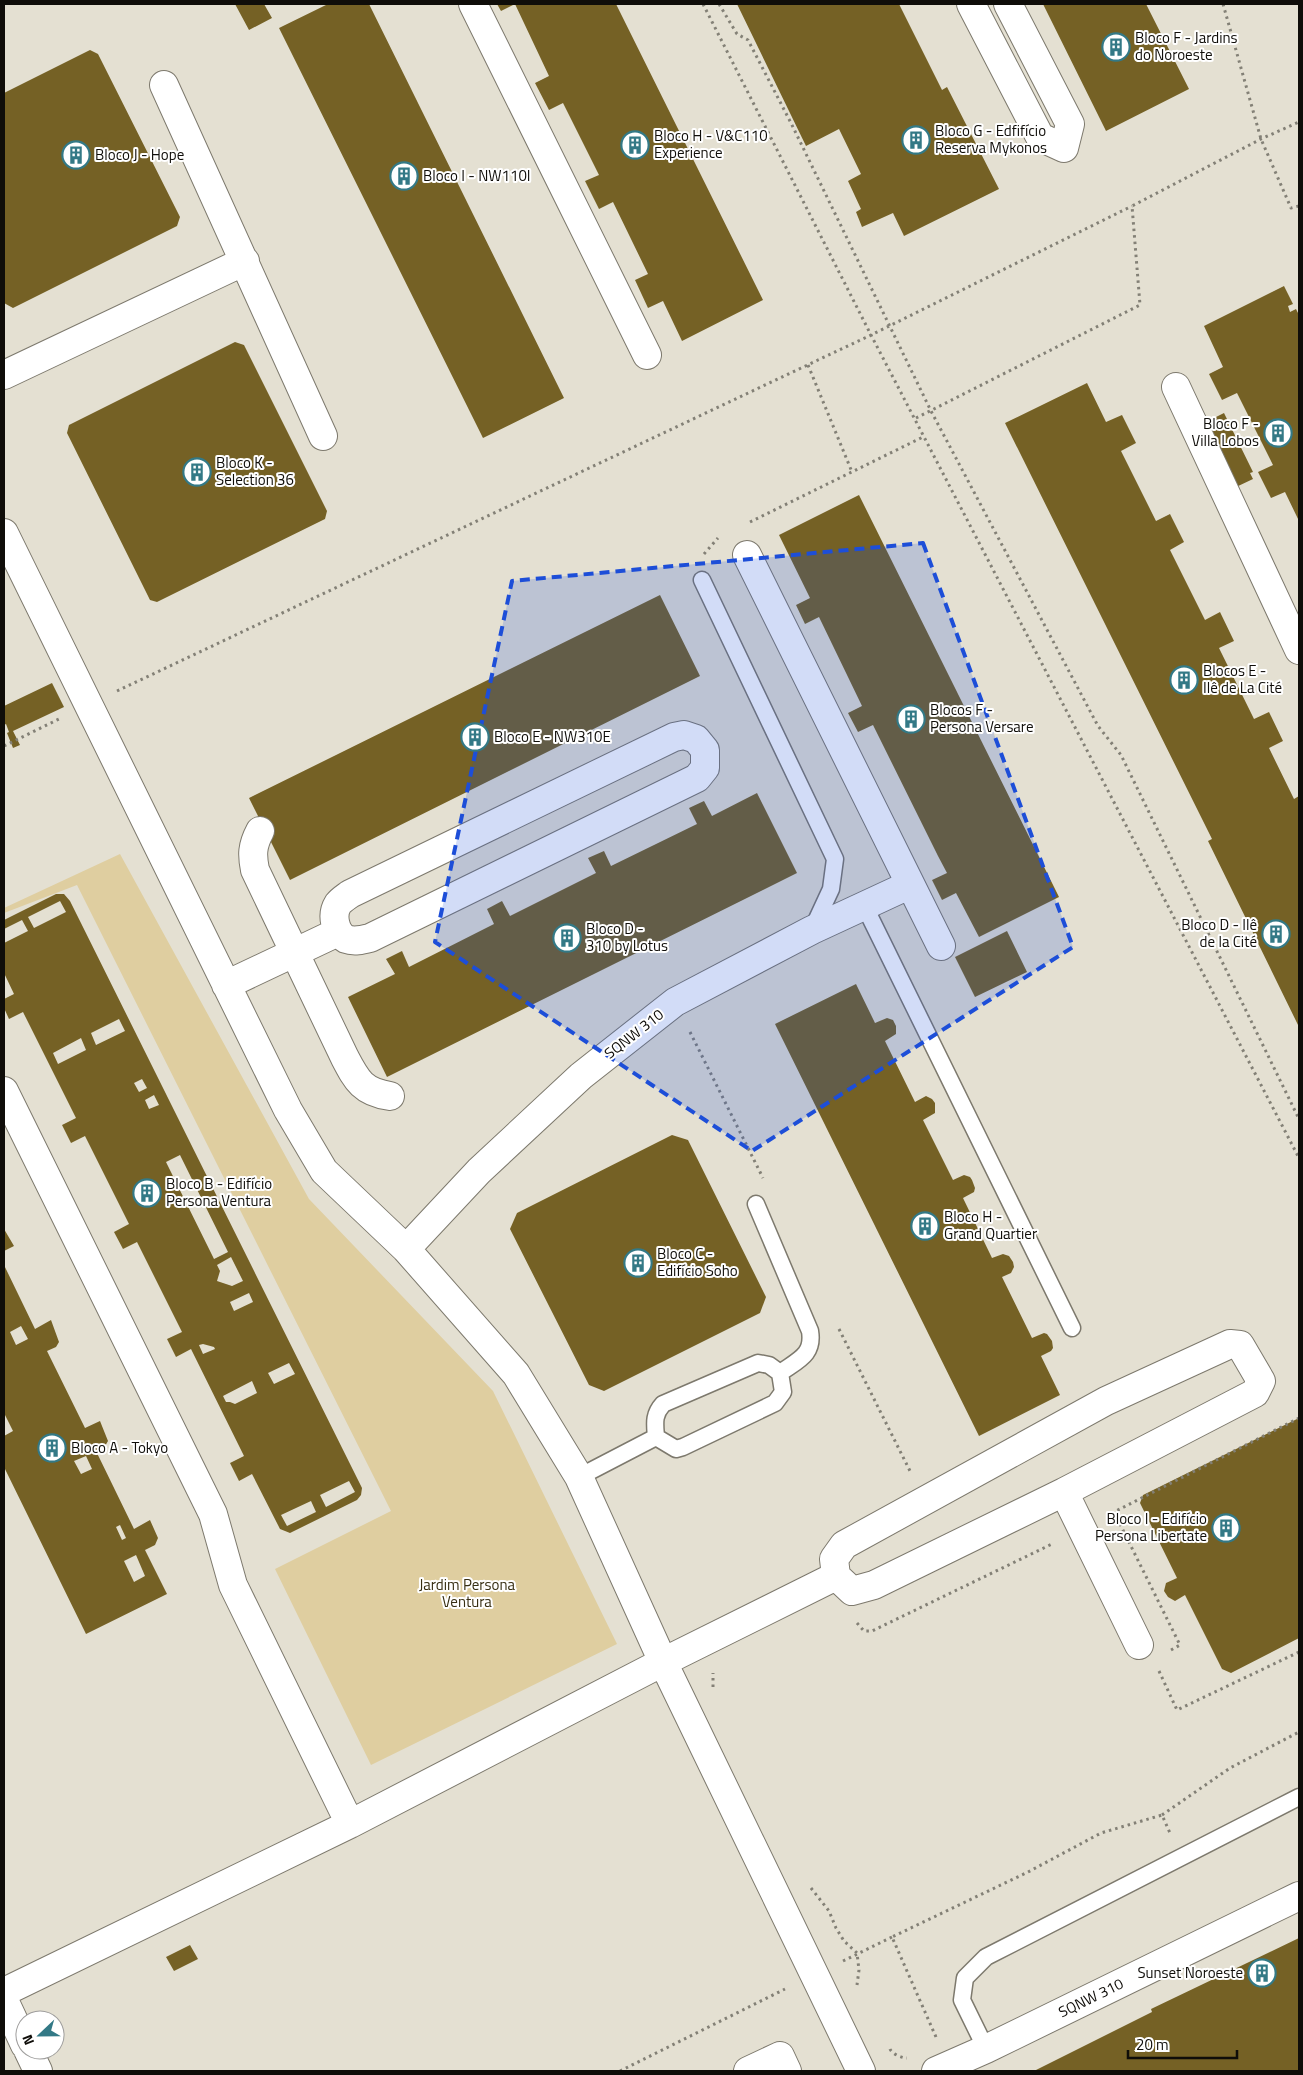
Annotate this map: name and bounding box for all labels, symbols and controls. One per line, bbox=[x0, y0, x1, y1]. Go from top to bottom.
place label: Bloco F - Jardins do Noroeste bbox=[1135, 26, 1237, 66]
building icon: Bloco F - Jardins do Noroeste bbox=[1101, 32, 1131, 62]
place label: Bloco G - Edfifício Reserva Mykonos bbox=[935, 119, 1047, 159]
place label: Bloco H - V&C110 Experience bbox=[654, 124, 768, 164]
building icon: Bloco G - Edfifício Reserva Mykonos bbox=[901, 125, 931, 155]
building icon: Bloco H - V&C110 Experience bbox=[620, 130, 650, 160]
building icon: Bloco J - Hope bbox=[61, 140, 91, 170]
place label: Bloco J - Hope bbox=[95, 143, 184, 166]
building icon: Bloco I - NW110I bbox=[389, 161, 419, 191]
place label: Bloco I - NW110I bbox=[423, 164, 530, 187]
place label: Bloco F - Villa Lobos bbox=[1191, 412, 1259, 452]
building icon: Bloco F - Villa Lobos bbox=[1263, 418, 1293, 448]
place label: Bloco K - Selection 36 bbox=[216, 451, 294, 491]
building icon: Bloco K - Selection 36 bbox=[182, 457, 212, 487]
place label: Blocos E - Ilê de La Cité bbox=[1203, 659, 1282, 699]
building icon: Blocos E - Ilê de La Cité bbox=[1169, 665, 1199, 695]
place label: Blocos F - Persona Versare bbox=[930, 698, 1034, 738]
building icon: Blocos F - Persona Versare bbox=[896, 704, 926, 734]
building icon: Bloco E - NW310E bbox=[460, 722, 490, 752]
place label: Bloco E - NW310E bbox=[494, 725, 611, 748]
place label: Bloco D - Ilê de la Cité bbox=[1181, 913, 1257, 953]
place label: Bloco D - 310 by Lotus bbox=[586, 917, 668, 957]
building icon: Bloco D - Ilê de la Cité bbox=[1261, 919, 1291, 949]
building icon: Bloco D - 310 by Lotus bbox=[552, 923, 582, 953]
street label: SQNW 310 bbox=[599, 1003, 668, 1064]
place label: Bloco B - Edifício Persona Ventura bbox=[166, 1172, 272, 1212]
building icon: Bloco B - Edifício Persona Ventura bbox=[132, 1178, 162, 1208]
place label: Bloco H - Grand Quartier bbox=[944, 1205, 1037, 1245]
building icon: Bloco H - Grand Quartier bbox=[910, 1211, 940, 1241]
place label: Bloco C - Edifício Soho bbox=[657, 1242, 738, 1282]
building icon: Bloco C - Edifício Soho bbox=[623, 1248, 653, 1278]
building icon: Bloco A - Tokyo bbox=[37, 1433, 67, 1463]
place label: Bloco A - Tokyo bbox=[71, 1436, 168, 1459]
place label: Bloco I - Edifício Persona Libertate bbox=[1095, 1507, 1207, 1547]
building icon: Bloco I - Edifício Persona Libertate bbox=[1211, 1513, 1241, 1543]
park label: Jardim Persona Ventura bbox=[419, 1573, 515, 1613]
building icon: Sunset Noroeste bbox=[1247, 1958, 1277, 1988]
place label: Sunset Noroeste bbox=[1137, 1961, 1243, 1984]
street label: SQNW 310 bbox=[1054, 1972, 1127, 2023]
north arrow bbox=[15, 2010, 65, 2060]
scale bar bbox=[1128, 2028, 1237, 2060]
text: N bbox=[16, 2032, 39, 2048]
text: 20 m bbox=[1136, 2033, 1169, 2056]

